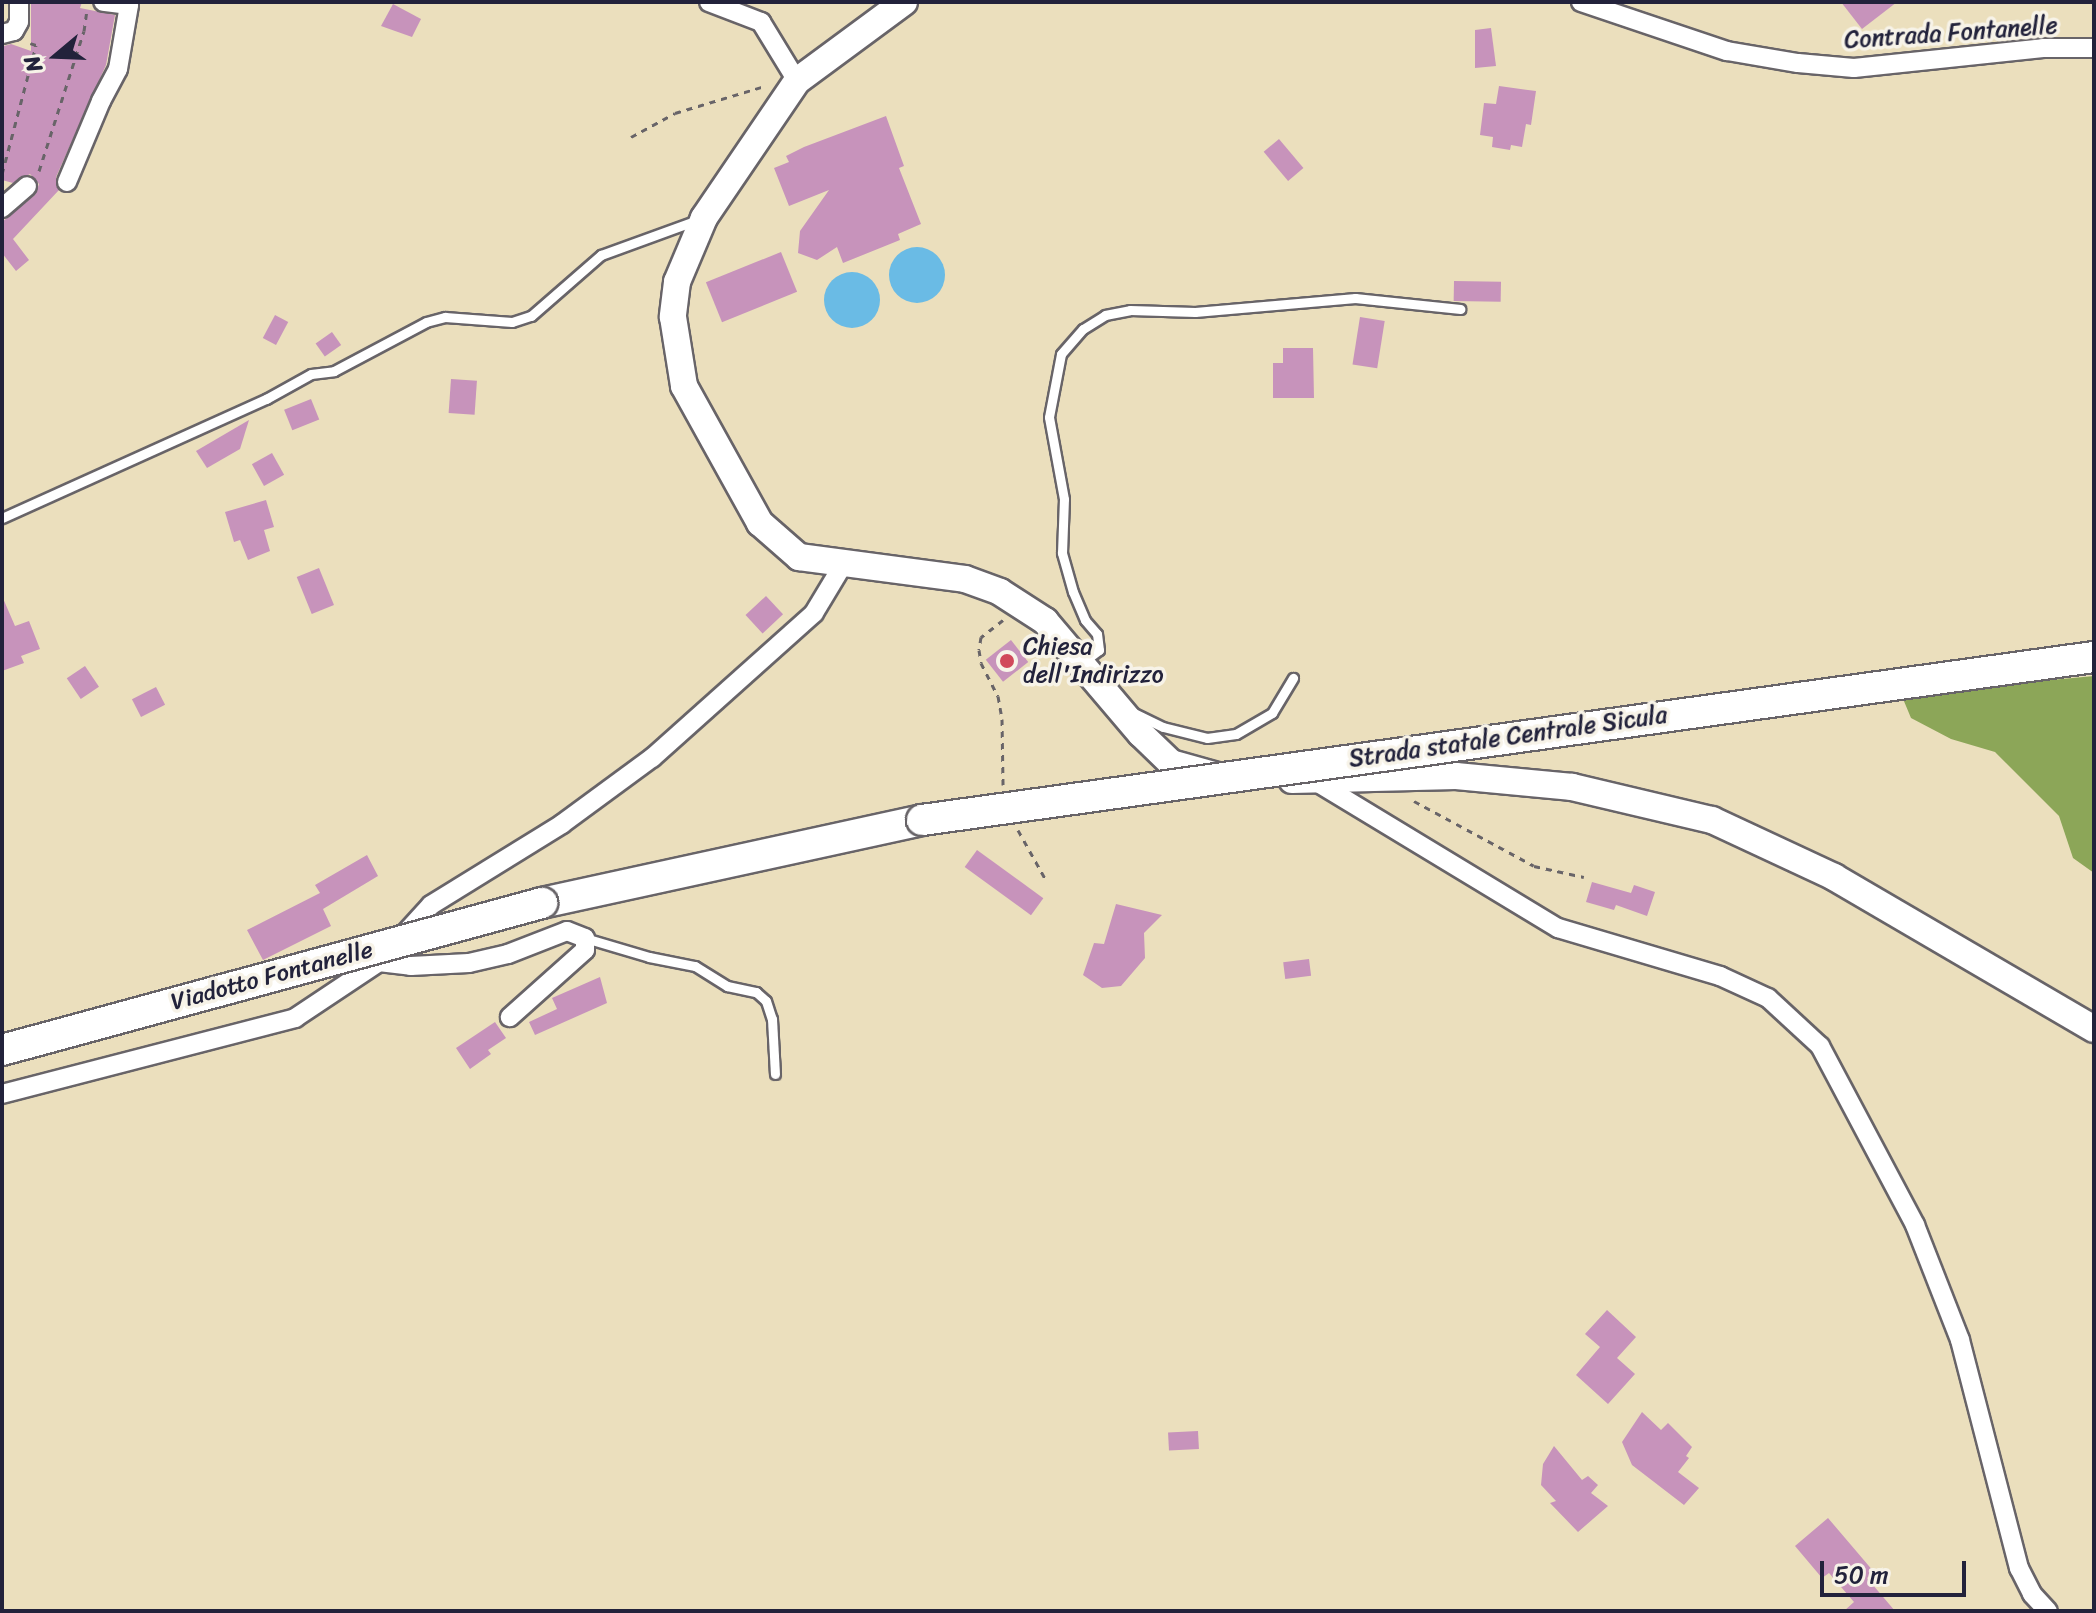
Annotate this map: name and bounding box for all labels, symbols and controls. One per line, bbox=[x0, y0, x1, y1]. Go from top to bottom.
street label: Contrada Fontanelle bbox=[1843, 11, 2059, 55]
north arrow bbox=[16, 16, 96, 96]
text: N bbox=[12, 50, 54, 78]
place label: Chiesa dell'Indirizzo bbox=[1023, 633, 1164, 689]
marker: Chiesa dell'Indirizzo bbox=[998, 652, 1016, 670]
street label: Strada statale Centrale Sicula bbox=[1347, 700, 1669, 774]
street label: Viadotto Fontanelle bbox=[168, 935, 376, 1017]
scale bar bbox=[1824, 1545, 1970, 1595]
text: 50 m bbox=[1834, 1554, 1889, 1596]

